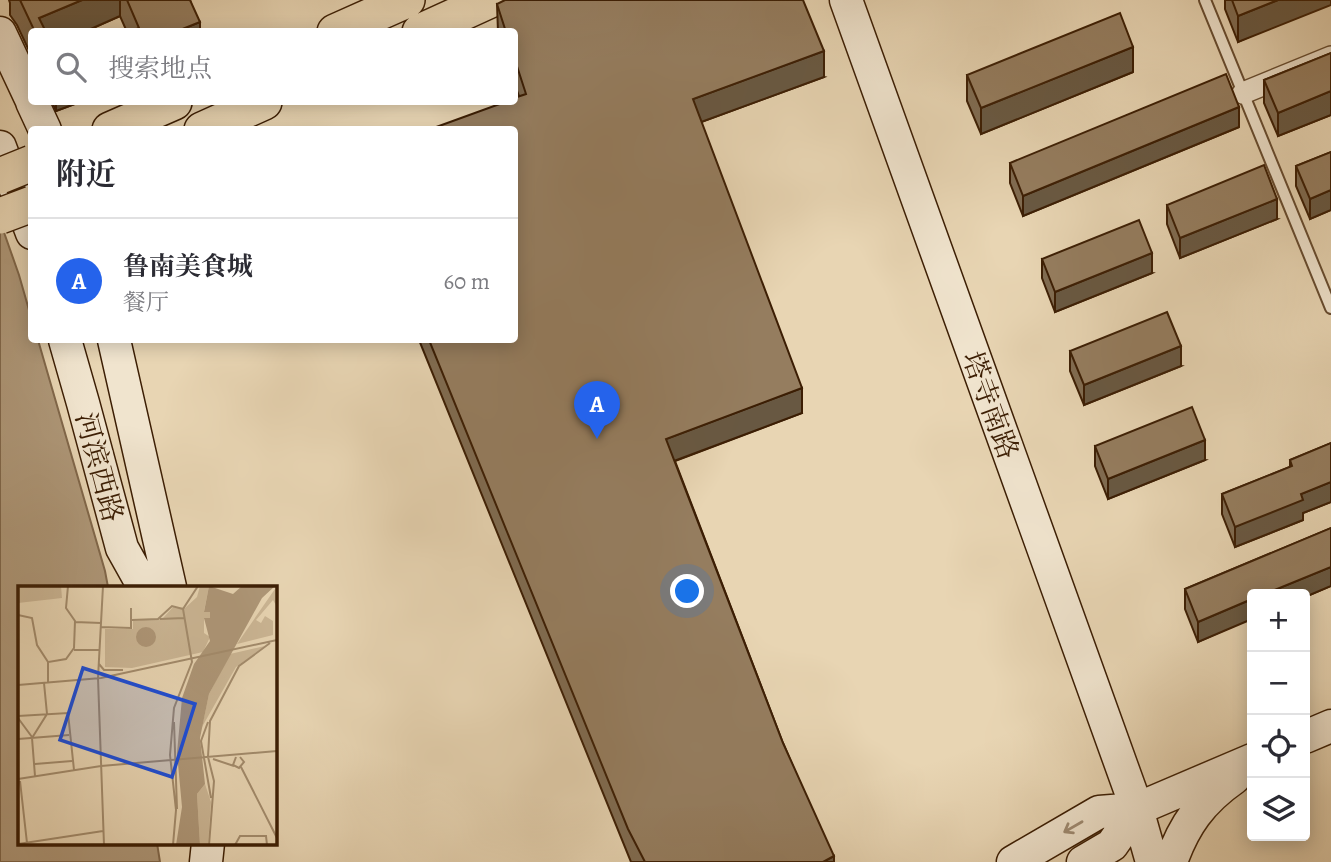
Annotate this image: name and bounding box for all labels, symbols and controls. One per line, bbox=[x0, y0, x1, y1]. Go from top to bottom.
search box bbox=[28, 28, 518, 105]
icon: search bbox=[52, 48, 90, 86]
text: 搜索地点 bbox=[108, 51, 212, 86]
text: 附近 bbox=[56, 154, 116, 194]
text: 鲁南美食城 bbox=[123, 249, 253, 284]
text: A bbox=[72, 266, 86, 297]
text: 60 m bbox=[443, 266, 490, 297]
text: 餐厅 bbox=[123, 287, 169, 318]
street label: 塔寺南路 bbox=[953, 346, 1027, 464]
pin: A bbox=[574, 381, 620, 439]
street label: 河滨西路 bbox=[66, 408, 132, 526]
your location bbox=[670, 574, 704, 608]
inset map bbox=[18, 586, 276, 844]
map controls bbox=[1247, 589, 1310, 841]
button: + bbox=[1247, 589, 1310, 652]
button: − bbox=[1247, 652, 1310, 715]
button: locate bbox=[1247, 715, 1310, 778]
button: layers bbox=[1247, 778, 1310, 841]
one-way arrow bbox=[1063, 820, 1083, 834]

